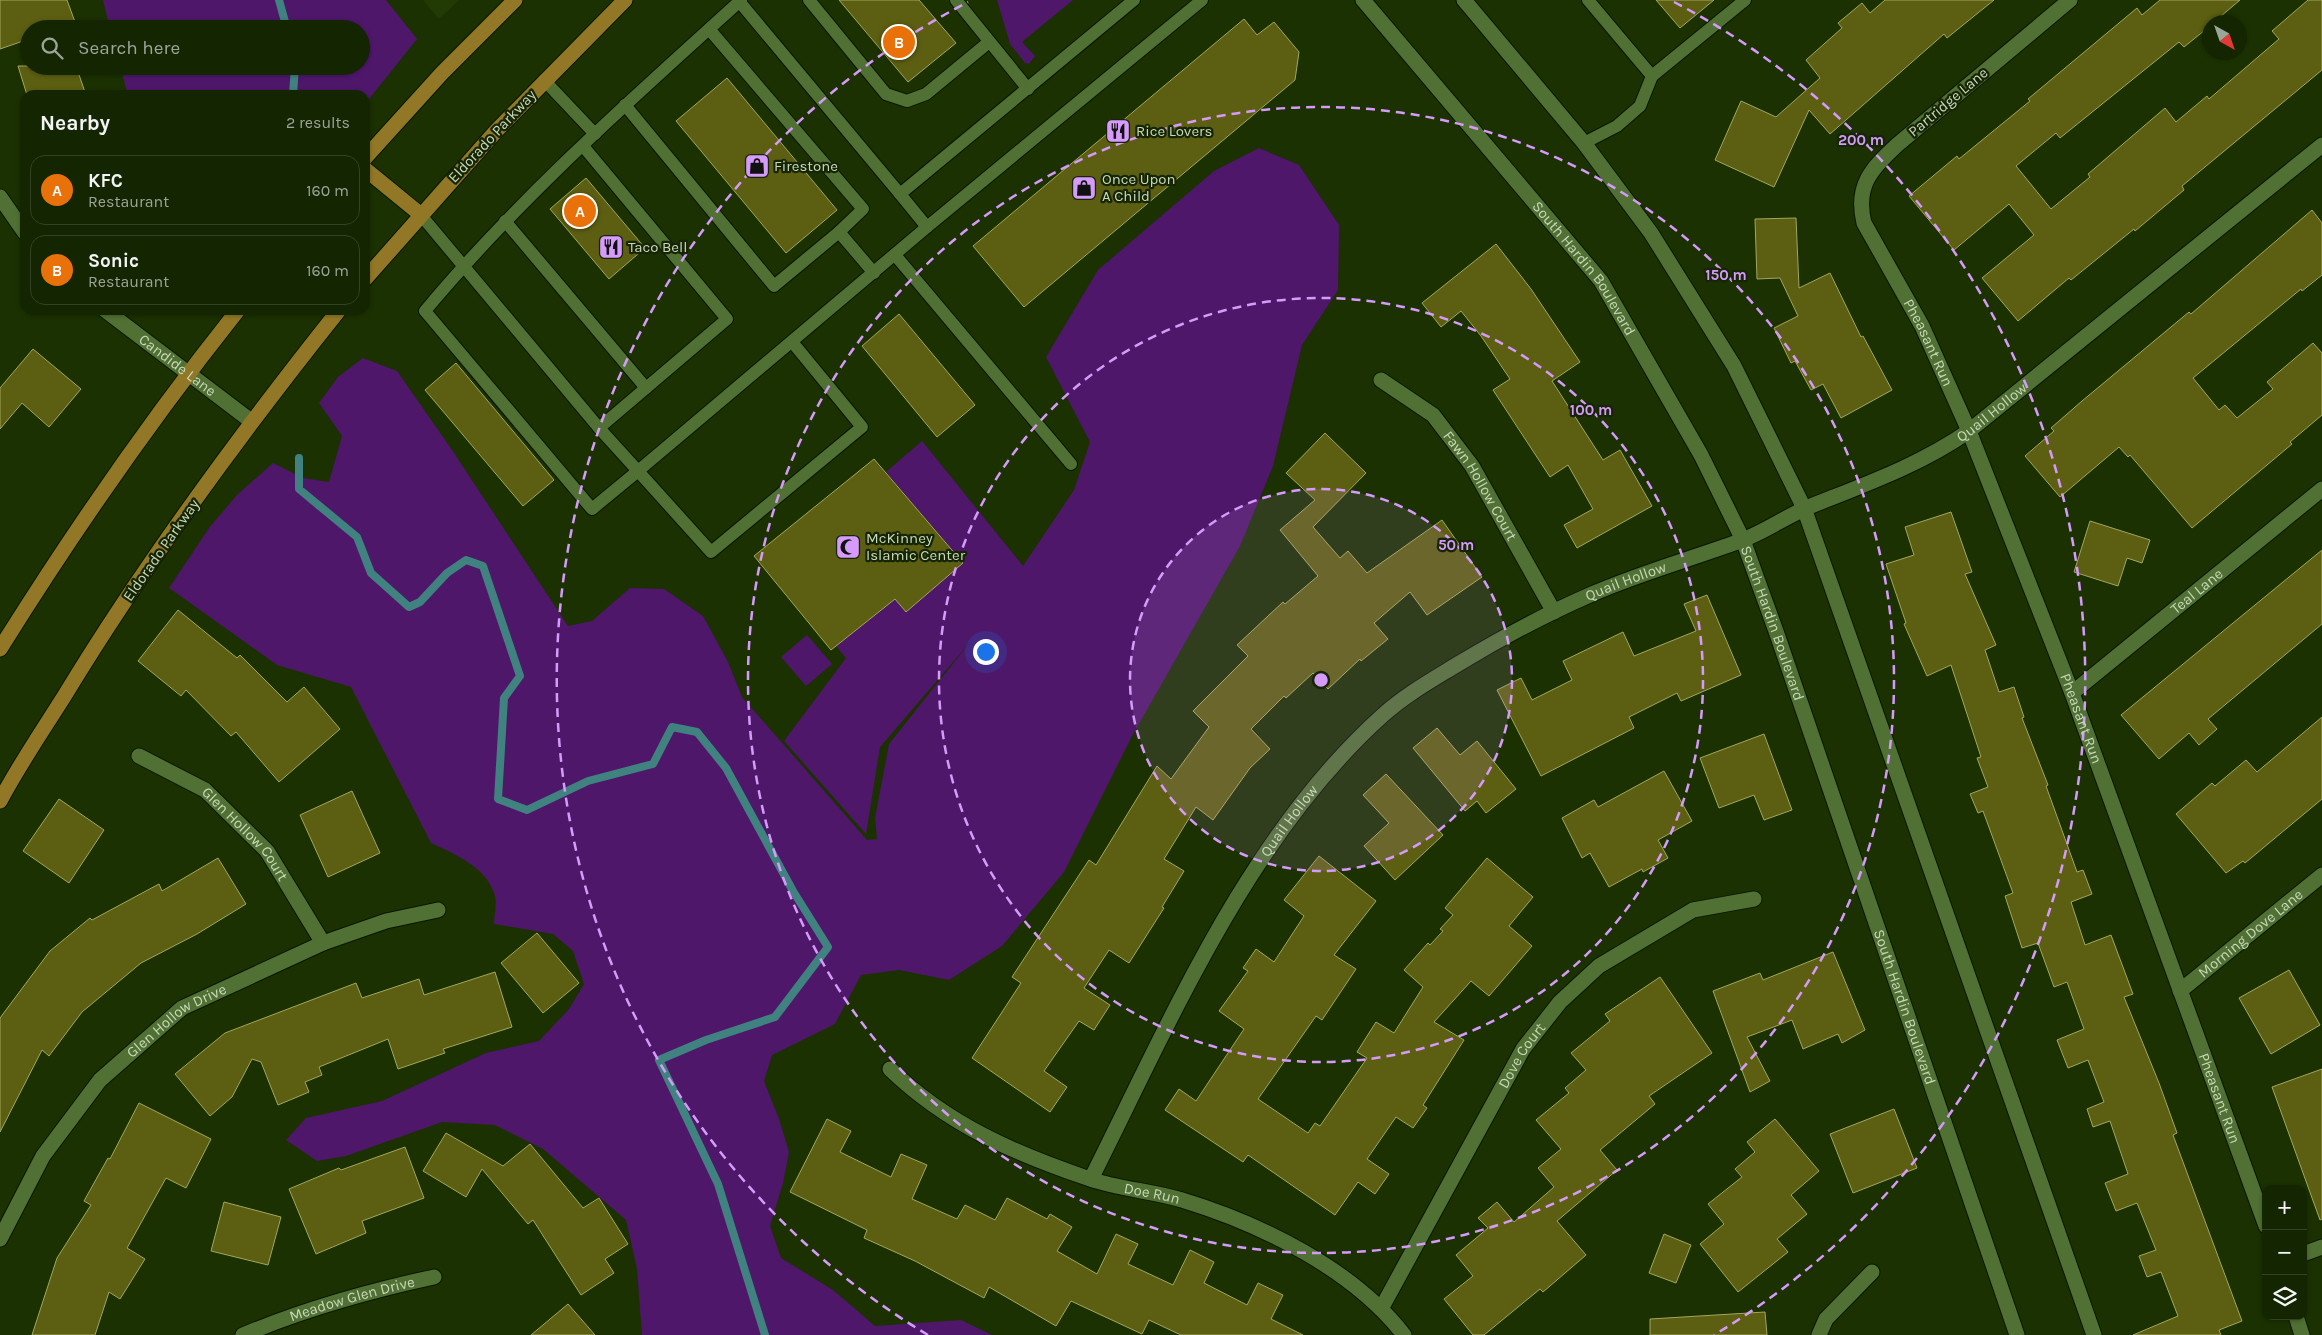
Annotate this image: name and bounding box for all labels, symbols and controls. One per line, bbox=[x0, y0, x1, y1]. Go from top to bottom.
north arrow bbox=[2202, 15, 2247, 60]
search box bbox=[20, 20, 370, 75]
pin: B bbox=[883, 23, 915, 61]
icon: search bbox=[38, 34, 66, 62]
text: Search here bbox=[78, 37, 180, 59]
street label: Partridge Lane bbox=[1905, 64, 1991, 140]
street label: Eldorado Parkway bbox=[444, 86, 540, 186]
text: Nearby bbox=[40, 111, 110, 135]
text: 2 results bbox=[286, 113, 350, 132]
restaurant icon: Rice Lovers bbox=[1105, 118, 1131, 144]
place label: Rice Lovers bbox=[1136, 122, 1212, 140]
text: 200 m bbox=[1838, 131, 1884, 149]
shop icon: Firestone bbox=[744, 153, 770, 179]
place label: Firestone bbox=[774, 157, 838, 175]
text: KFC bbox=[88, 170, 123, 192]
place label: Once Upon A Child bbox=[1102, 170, 1176, 205]
shop icon: Once Upon A Child bbox=[1071, 175, 1097, 201]
text: A bbox=[52, 181, 62, 200]
text: 160 m bbox=[306, 181, 349, 200]
text: Restaurant bbox=[88, 192, 169, 211]
pin: A bbox=[564, 192, 596, 230]
street label: South Hardin Boulevard bbox=[1528, 198, 1639, 339]
restaurant icon: Taco Bell bbox=[598, 234, 624, 260]
place label: Taco Bell bbox=[628, 238, 687, 256]
text: Sonic bbox=[88, 250, 139, 272]
text: B bbox=[52, 261, 62, 280]
text: 160 m bbox=[306, 261, 349, 280]
text: 150 m bbox=[1705, 266, 1747, 284]
text: Restaurant bbox=[88, 272, 169, 291]
street label: Pheasant Run bbox=[1900, 296, 1957, 389]
street label: Candide Lane bbox=[135, 330, 220, 400]
street label: Quail Hollow bbox=[1953, 379, 2031, 446]
text: 100 m bbox=[1570, 401, 1612, 419]
street label: Fawn Hollow Court bbox=[1439, 427, 1521, 544]
street label: Eldorado Parkway bbox=[119, 495, 203, 605]
place label: McKinney Islamic Center bbox=[866, 529, 966, 564]
mosque icon: McKinney Islamic Center bbox=[835, 534, 861, 560]
text: 50 m bbox=[1438, 536, 1474, 554]
street label: South Hardin Boulevard bbox=[1737, 543, 1808, 703]
street label: Quail Hollow bbox=[1583, 558, 1669, 605]
street label: Teal Lane bbox=[2167, 565, 2227, 618]
your location bbox=[973, 639, 999, 665]
centre of rings bbox=[1312, 671, 1330, 689]
street label: Pheasant Run bbox=[2056, 671, 2106, 766]
street label: Quail Hollow bbox=[1257, 781, 1322, 860]
street label: Glen Hollow Court bbox=[198, 783, 292, 884]
street label: Morning Dove Lane bbox=[2194, 885, 2306, 982]
street label: South Hardin Boulevard bbox=[1870, 927, 1940, 1087]
street label: Glen Hollow Drive bbox=[123, 980, 229, 1062]
street label: Dove Court bbox=[1494, 1019, 1549, 1091]
street label: Pheasant Run bbox=[2195, 1050, 2244, 1146]
street label: Doe Run bbox=[1123, 1179, 1182, 1208]
map controls bbox=[2262, 1185, 2307, 1320]
button: + bbox=[2262, 1185, 2307, 1230]
button: − bbox=[2262, 1230, 2307, 1275]
street label: Meadow Glen Drive bbox=[287, 1273, 416, 1325]
button: layers bbox=[2262, 1275, 2307, 1320]

